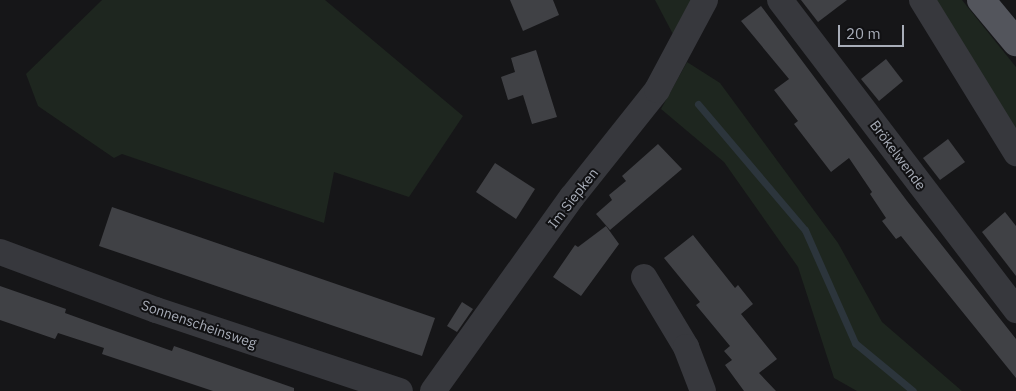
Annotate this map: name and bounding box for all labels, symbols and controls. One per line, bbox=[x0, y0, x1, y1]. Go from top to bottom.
scale bar bbox=[841, 15, 907, 47]
text: 20 m bbox=[846, 24, 881, 43]
street label: Brökelwende bbox=[866, 117, 930, 193]
street label: Im Siepken bbox=[544, 165, 602, 231]
street label: Sonnenscheinsweg bbox=[139, 296, 259, 352]

